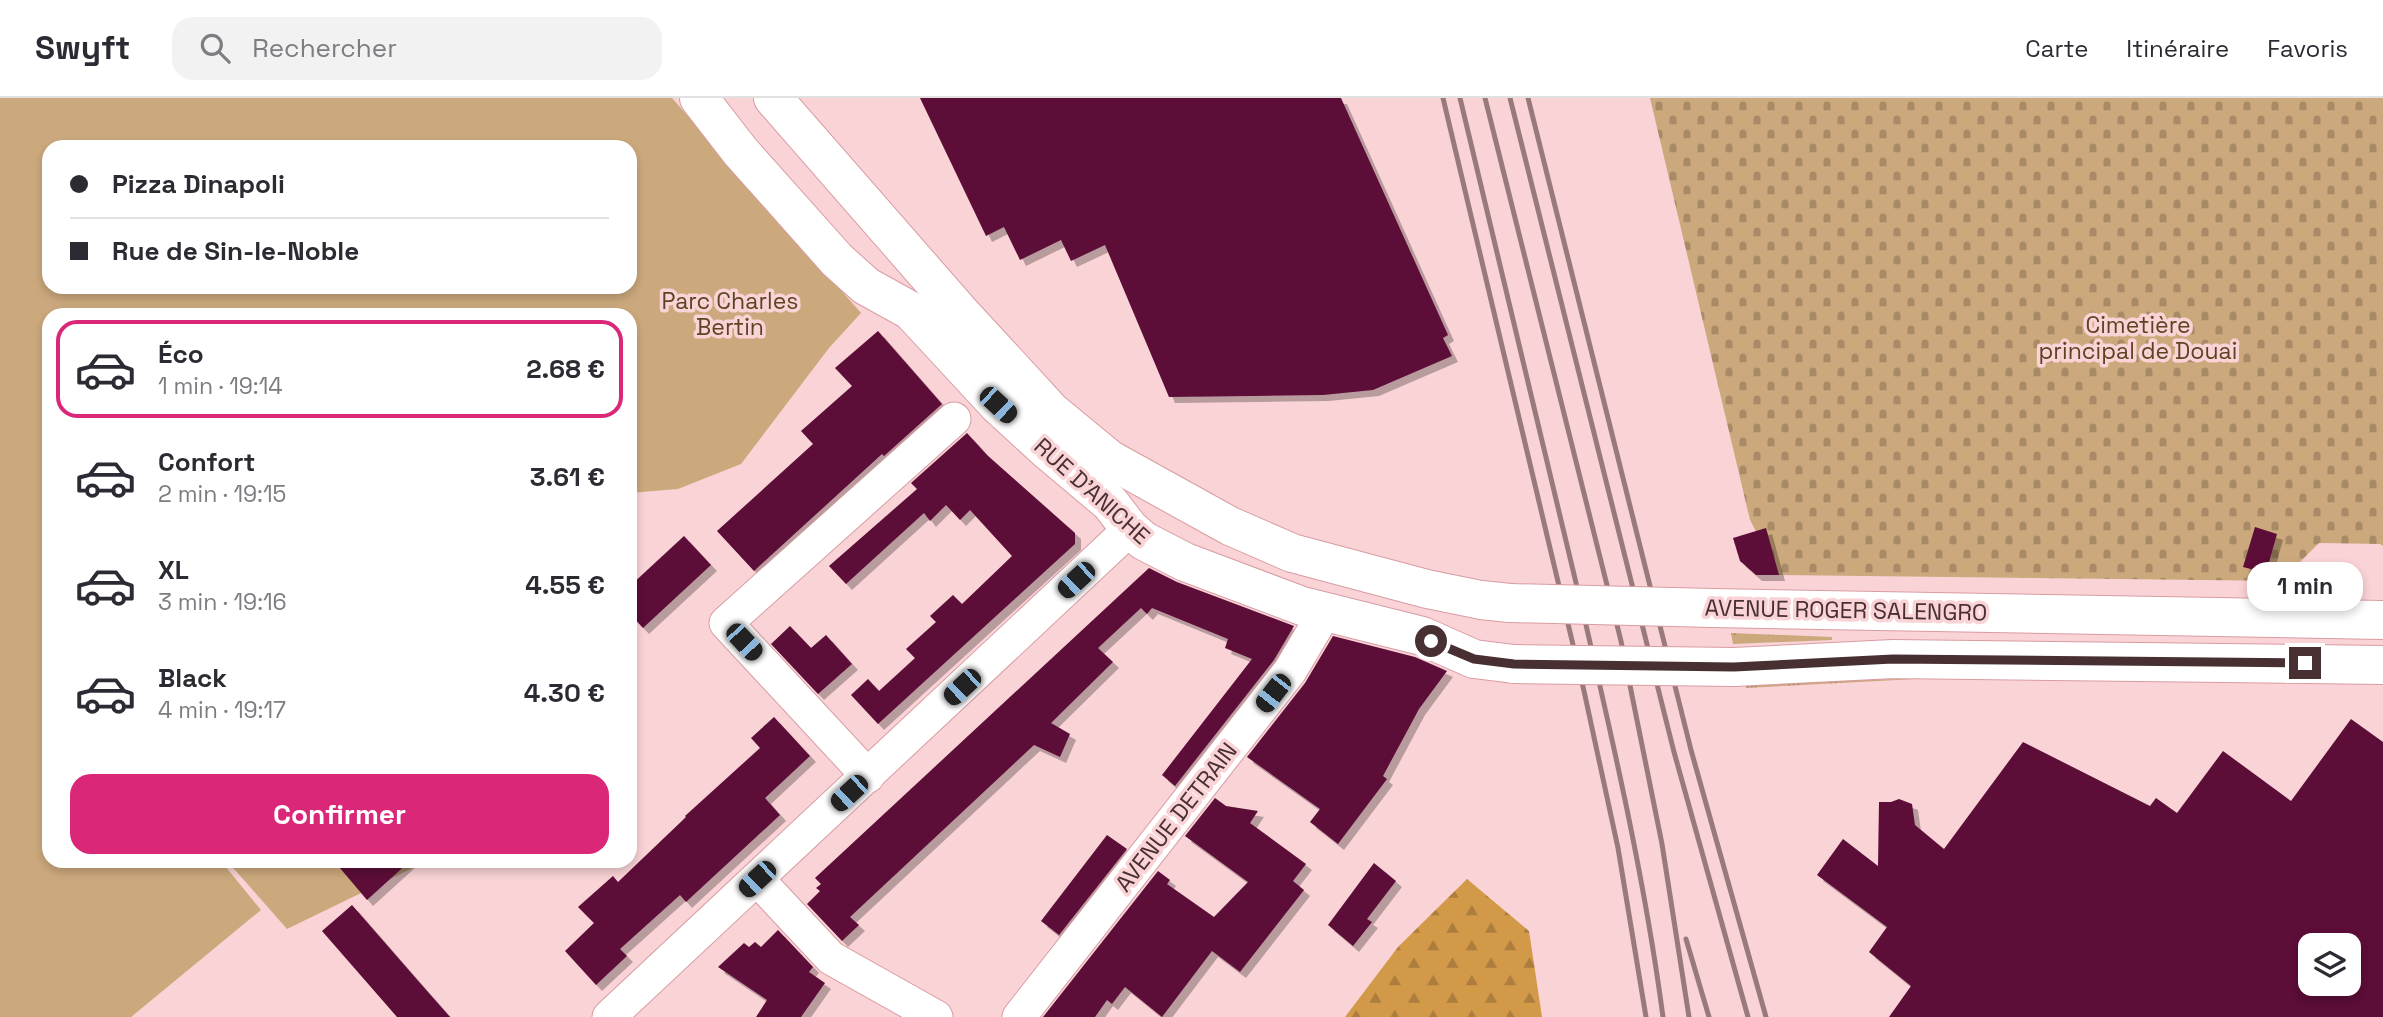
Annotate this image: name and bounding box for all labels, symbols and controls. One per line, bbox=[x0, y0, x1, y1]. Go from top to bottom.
search box bbox=[172, 17, 662, 80]
text: Swyft bbox=[35, 27, 130, 69]
icon: search bbox=[196, 29, 234, 67]
text: Rechercher bbox=[252, 31, 397, 65]
text: Carte bbox=[2025, 33, 2088, 64]
text: Itinéraire bbox=[2126, 33, 2229, 64]
text: Favoris bbox=[2267, 33, 2348, 64]
text: Pizza Dinapoli bbox=[112, 167, 285, 201]
text: Rue de Sin-le-Noble bbox=[112, 234, 359, 268]
park label: Parc Charles Bertin bbox=[662, 286, 798, 342]
park label: Cimetière principal de Douai bbox=[2039, 310, 2237, 366]
text: Éco bbox=[158, 337, 204, 371]
icon: car bbox=[74, 338, 137, 401]
text: 2.68 € bbox=[526, 352, 605, 386]
text: 1 min · 19:14 bbox=[158, 371, 283, 401]
car bbox=[976, 383, 1021, 427]
street label: RUE D'ANICHE bbox=[1028, 431, 1156, 551]
text: Confort bbox=[158, 445, 255, 479]
icon: car bbox=[74, 446, 137, 509]
text: 3.61 € bbox=[530, 460, 605, 494]
text: 2 min · 19:15 bbox=[158, 479, 286, 509]
text: XL bbox=[158, 553, 189, 587]
icon: car bbox=[74, 554, 137, 617]
car bbox=[1054, 558, 1099, 602]
callout: 1 min bbox=[2247, 561, 2363, 610]
text: 4.55 € bbox=[525, 568, 605, 602]
text: 1 min bbox=[2277, 571, 2333, 601]
text: 3 min · 19:16 bbox=[158, 587, 287, 617]
street label: AVENUE ROGER SALENGRO bbox=[1704, 593, 1988, 627]
car bbox=[722, 619, 767, 665]
route start bbox=[1415, 625, 1447, 657]
route end bbox=[2289, 647, 2321, 679]
text: Black bbox=[158, 661, 227, 695]
icon: car bbox=[74, 662, 137, 725]
car bbox=[940, 665, 985, 709]
car bbox=[1252, 670, 1295, 716]
text: 4.30 € bbox=[524, 676, 605, 710]
text: 4 min · 19:17 bbox=[158, 695, 286, 725]
street label: AVENUE DETRAIN bbox=[1108, 736, 1244, 898]
car bbox=[827, 771, 872, 815]
button: Confirmer bbox=[70, 774, 609, 854]
car bbox=[735, 857, 780, 901]
map controls bbox=[2298, 933, 2361, 996]
button: layers bbox=[2298, 933, 2361, 996]

